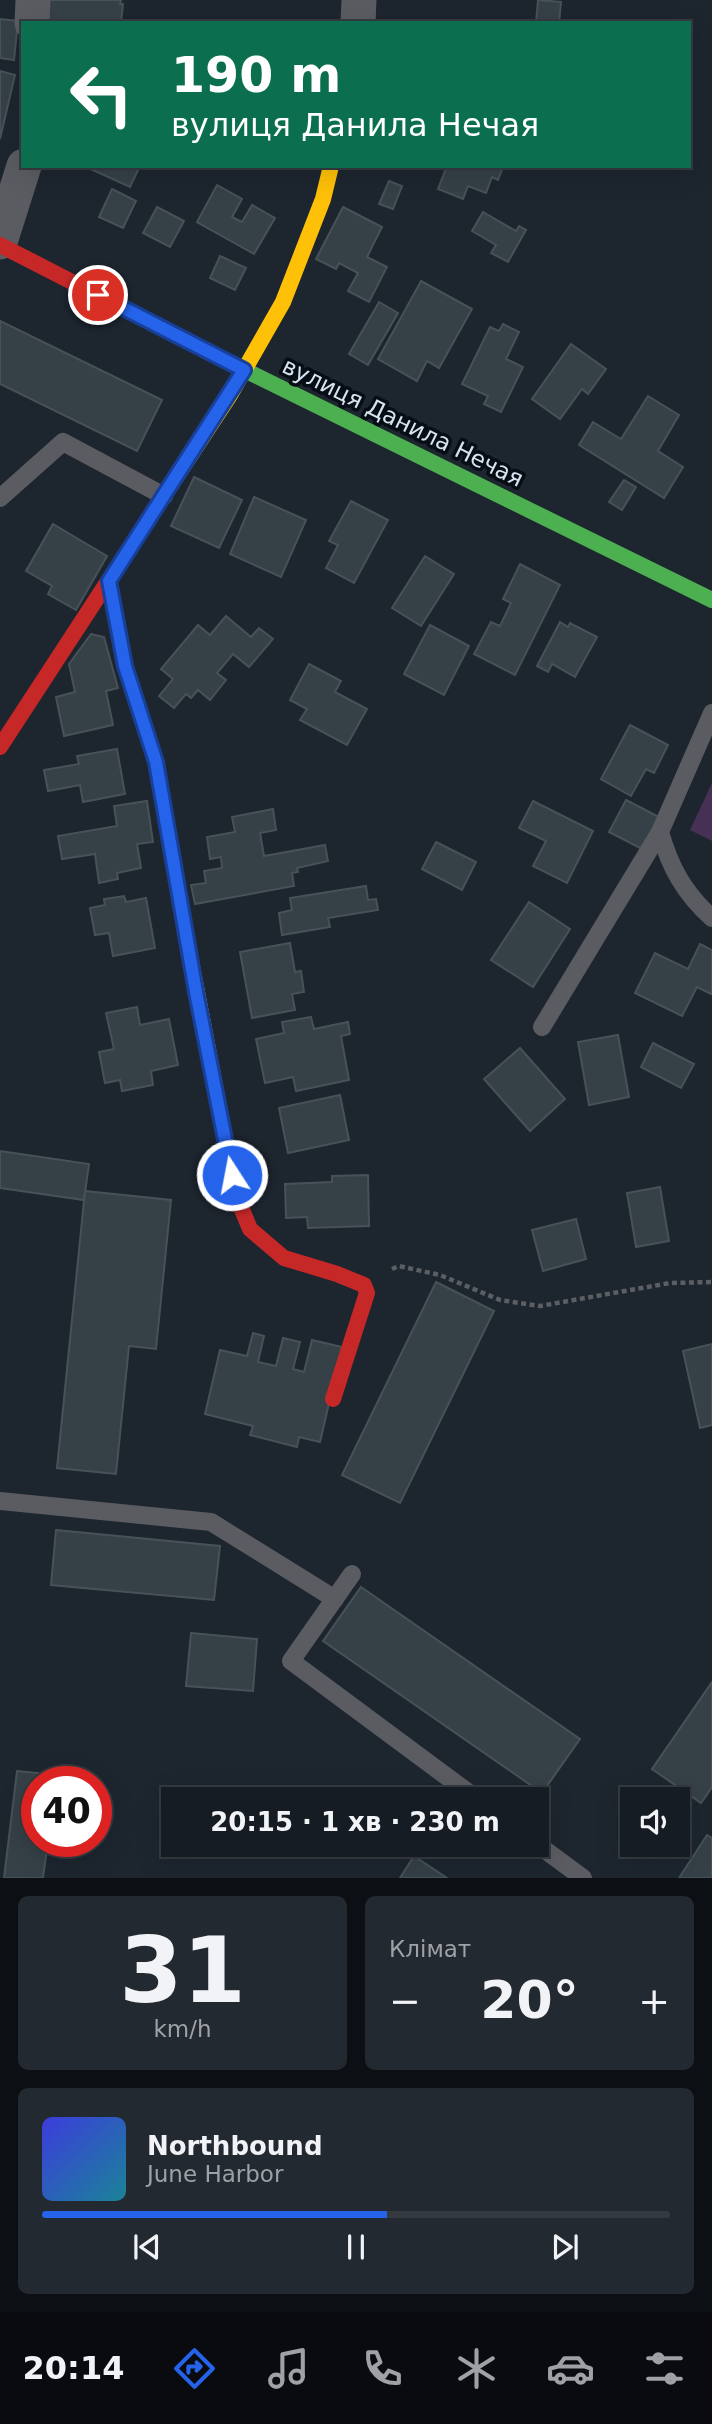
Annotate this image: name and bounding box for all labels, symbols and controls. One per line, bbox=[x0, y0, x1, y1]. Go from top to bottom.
text: 190 m bbox=[171, 47, 341, 104]
icon: left bbox=[56, 49, 147, 140]
text: вулиця Данила Нечая bbox=[171, 106, 539, 144]
pin bbox=[68, 265, 128, 325]
icon: arrive bbox=[79, 276, 117, 314]
street label: вулиця Данила Нечая bbox=[278, 352, 528, 492]
position arrow bbox=[195, 1138, 269, 1212]
speed limit sign: 40 bbox=[21, 1766, 112, 1857]
map controls bbox=[620, 1787, 690, 1857]
button: sound bbox=[620, 1787, 690, 1857]
text: 20:15 · 1 хв · 230 m bbox=[210, 1807, 500, 1837]
text: 31 bbox=[119, 1918, 246, 2023]
text: Клімат bbox=[389, 1936, 471, 1962]
text: 20° bbox=[480, 1970, 579, 2030]
text: − bbox=[389, 1979, 421, 2023]
text: + bbox=[638, 1979, 670, 2023]
text: km/h bbox=[153, 2016, 212, 2042]
text: Northbound bbox=[147, 2131, 323, 2161]
text: June Harbor bbox=[147, 2161, 283, 2187]
icon: previous bbox=[128, 2228, 166, 2266]
icon: pause bbox=[337, 2228, 375, 2266]
icon: next bbox=[546, 2228, 584, 2266]
icon: directions bbox=[170, 2344, 219, 2393]
icon: music bbox=[264, 2344, 313, 2393]
icon: phone bbox=[358, 2344, 407, 2393]
icon: climate bbox=[452, 2344, 501, 2393]
icon: car bbox=[546, 2344, 595, 2393]
icon: filters bbox=[640, 2344, 689, 2393]
text: 20:14 bbox=[23, 2349, 124, 2387]

